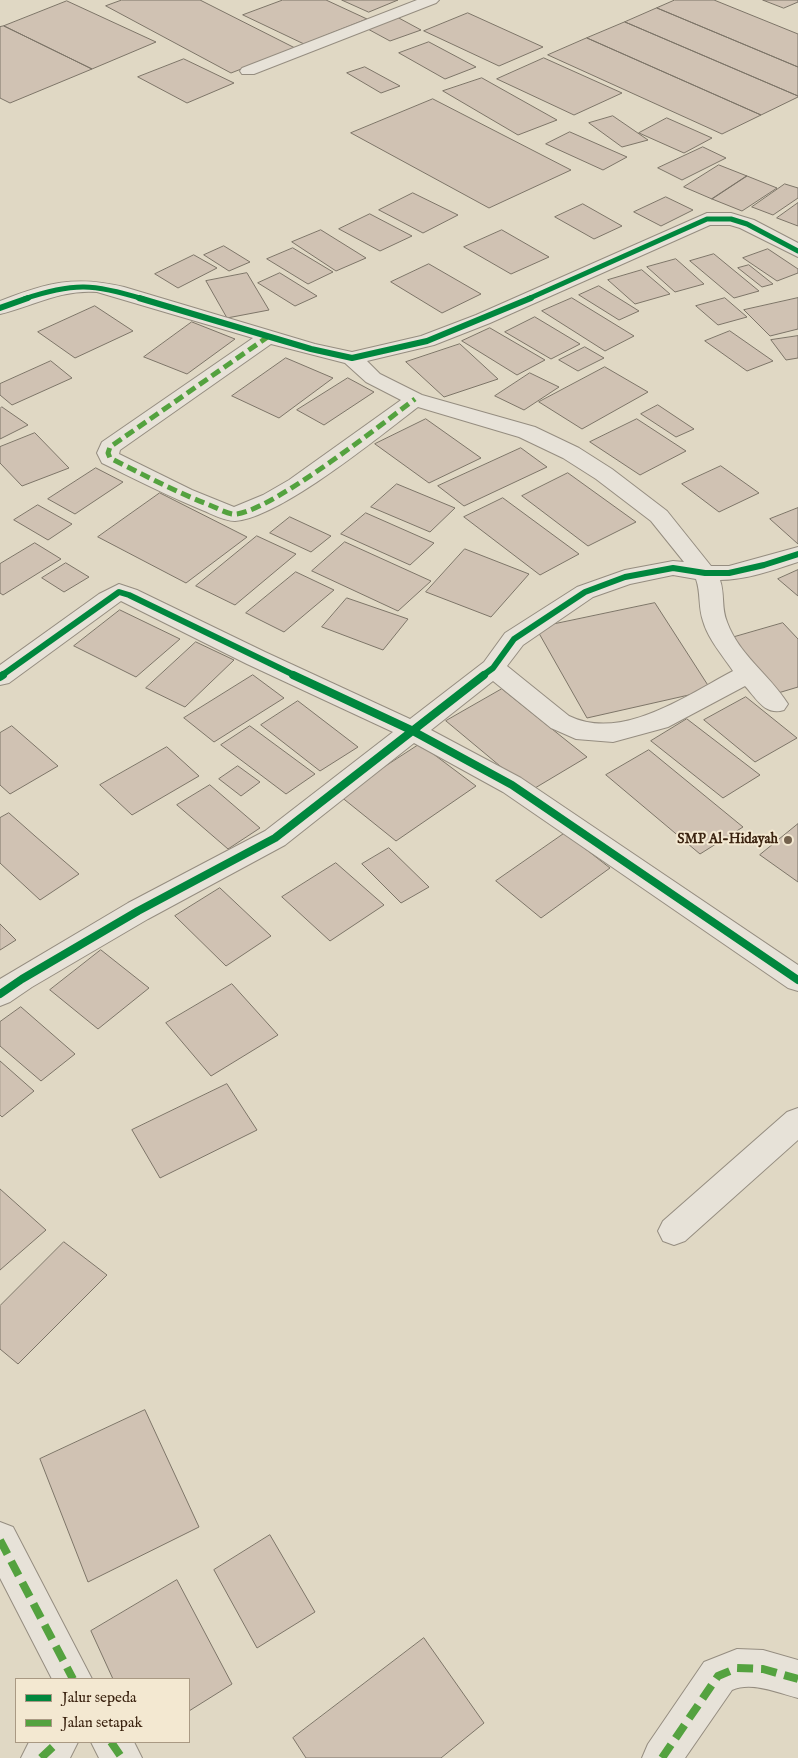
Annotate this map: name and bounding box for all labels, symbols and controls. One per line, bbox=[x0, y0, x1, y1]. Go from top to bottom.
place label: SMP Al-Hidayah bbox=[677, 832, 778, 848]
marker: SMP Al-Hidayah bbox=[782, 834, 794, 846]
legend bbox=[15, 1678, 190, 1743]
text: Jalur sepeda bbox=[62, 1688, 136, 1707]
text: Jalan setapak bbox=[62, 1713, 143, 1732]

